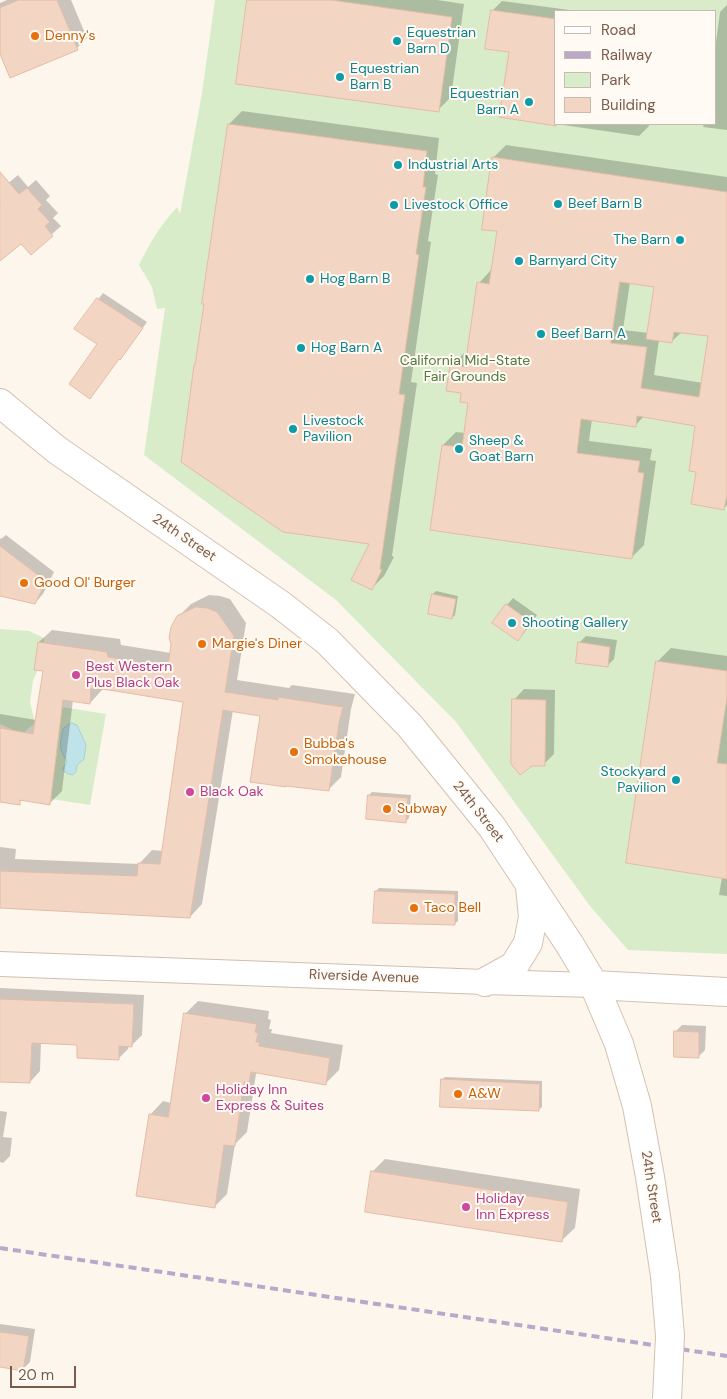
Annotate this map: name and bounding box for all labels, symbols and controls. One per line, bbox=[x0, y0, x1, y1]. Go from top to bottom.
legend bbox=[554, 10, 717, 125]
text: Road bbox=[601, 20, 636, 40]
place label: Equestrian Barn D bbox=[407, 25, 476, 58]
place label: Denny's bbox=[45, 28, 95, 44]
marker: Denny's bbox=[29, 30, 41, 42]
marker: Equestrian Barn D bbox=[391, 35, 403, 47]
text: Railway bbox=[601, 45, 652, 65]
place label: Equestrian Barn B bbox=[350, 61, 419, 94]
text: Park bbox=[601, 70, 631, 90]
marker: Equestrian Barn B bbox=[334, 71, 346, 83]
place label: Equestrian Barn A bbox=[450, 86, 519, 118]
text: Building bbox=[601, 95, 656, 115]
marker: Equestrian Barn A bbox=[523, 96, 535, 108]
place label: Industrial Arts bbox=[408, 157, 498, 173]
marker: Industrial Arts bbox=[392, 159, 404, 171]
place label: Beef Barn B bbox=[568, 196, 642, 212]
place label: Livestock Office bbox=[404, 197, 508, 213]
marker: Beef Barn B bbox=[552, 198, 564, 210]
marker: Livestock Office bbox=[388, 199, 400, 211]
place label: The Barn bbox=[613, 232, 670, 248]
marker: The Barn bbox=[674, 234, 686, 246]
place label: Barnyard City bbox=[529, 253, 617, 269]
marker: Barnyard City bbox=[513, 255, 525, 267]
place label: Hog Barn B bbox=[320, 271, 391, 287]
marker: Hog Barn B bbox=[304, 273, 316, 285]
place label: Beef Barn A bbox=[551, 326, 626, 342]
marker: Beef Barn A bbox=[535, 328, 547, 340]
place label: Hog Barn A bbox=[311, 340, 382, 356]
marker: Hog Barn A bbox=[295, 342, 307, 354]
park label: California Mid-State Fair Grounds bbox=[400, 353, 530, 386]
place label: Livestock Pavilion bbox=[303, 413, 364, 446]
marker: Livestock Pavilion bbox=[287, 423, 299, 435]
place label: Sheep & Goat Barn bbox=[469, 433, 534, 466]
marker: Sheep & Goat Barn bbox=[453, 443, 465, 455]
street label: 24th Street bbox=[149, 511, 219, 565]
place label: Good Ol' Burger bbox=[34, 575, 136, 591]
marker: Good Ol' Burger bbox=[18, 577, 30, 589]
place label: Shooting Gallery bbox=[522, 615, 628, 631]
marker: Shooting Gallery bbox=[506, 617, 518, 629]
place label: Margie's Diner bbox=[212, 636, 302, 652]
marker: Margie's Diner bbox=[196, 638, 208, 650]
place label: Best Western Plus Black Oak bbox=[86, 659, 179, 692]
marker: Best Western Plus Black Oak bbox=[70, 669, 82, 681]
place label: Bubba's Smokehouse bbox=[304, 736, 387, 769]
marker: Bubba's Smokehouse bbox=[288, 746, 300, 758]
place label: Stockyard Pavilion bbox=[601, 764, 666, 796]
marker: Stockyard Pavilion bbox=[670, 774, 682, 786]
street label: 24th Street bbox=[449, 778, 507, 846]
place label: Black Oak bbox=[200, 784, 263, 800]
marker: Black Oak bbox=[184, 786, 196, 798]
place label: Subway bbox=[397, 801, 447, 817]
marker: Subway bbox=[381, 803, 393, 815]
place label: Taco Bell bbox=[424, 900, 481, 916]
marker: Taco Bell bbox=[408, 902, 420, 914]
street label: Riverside Avenue bbox=[309, 967, 419, 987]
place label: Holiday Inn Express & Suites bbox=[216, 1082, 324, 1114]
place label: A&W bbox=[468, 1086, 501, 1102]
marker: A&W bbox=[452, 1088, 464, 1100]
marker: Holiday Inn Express & Suites bbox=[200, 1092, 212, 1104]
street label: 24th Street bbox=[637, 1150, 665, 1224]
place label: Holiday Inn Express bbox=[476, 1191, 550, 1224]
marker: Holiday Inn Express bbox=[460, 1201, 472, 1213]
scale bar bbox=[12, 1356, 79, 1388]
text: 20 m bbox=[18, 1365, 54, 1385]

